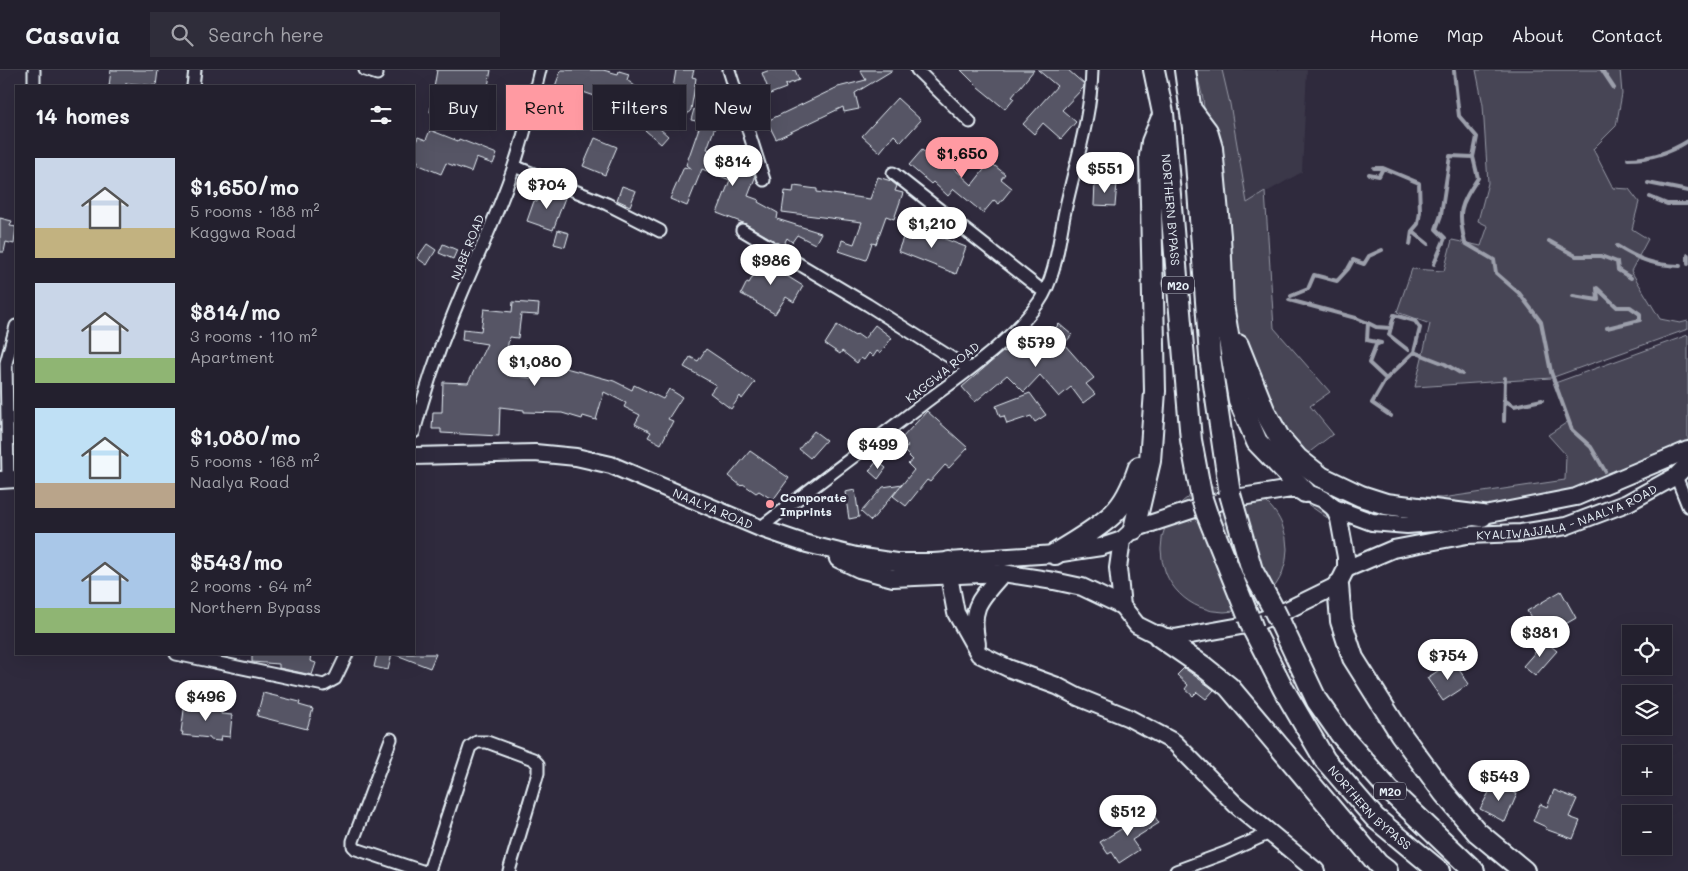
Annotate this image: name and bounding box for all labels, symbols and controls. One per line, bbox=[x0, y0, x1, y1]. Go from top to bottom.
search box bbox=[150, 12, 500, 57]
text: Casavia bbox=[25, 19, 120, 50]
icon: search bbox=[168, 21, 196, 49]
text: Search here bbox=[208, 22, 324, 47]
text: Home bbox=[1370, 23, 1419, 47]
text: Map bbox=[1447, 23, 1483, 47]
text: About bbox=[1511, 23, 1564, 47]
text: Contact bbox=[1592, 23, 1663, 47]
chip: Buy bbox=[430, 85, 496, 130]
chip: Rent bbox=[506, 85, 583, 130]
chip: Filters bbox=[593, 85, 686, 130]
chip: New bbox=[696, 85, 770, 130]
icon: filters bbox=[367, 101, 395, 129]
text: 14 homes bbox=[35, 102, 130, 129]
pin: $1,650 bbox=[921, 136, 1003, 179]
text: $1,650 bbox=[936, 142, 988, 163]
pin: $814 bbox=[703, 144, 763, 187]
text: $814 bbox=[714, 150, 752, 171]
pin: $551 bbox=[1075, 152, 1135, 194]
street label: NORTHERN BYPASS bbox=[1159, 153, 1184, 267]
text: $551 bbox=[1087, 157, 1123, 178]
pin: $704 bbox=[517, 168, 577, 210]
text: $1,650/mo bbox=[190, 173, 299, 200]
text: $704 bbox=[527, 173, 567, 194]
icon: home bbox=[75, 178, 135, 238]
text: 5 rooms · 188 m² bbox=[190, 200, 320, 221]
pin: $1,210 bbox=[891, 206, 973, 249]
street label: NABE ROAD bbox=[447, 212, 487, 282]
text: $1,210 bbox=[908, 212, 956, 233]
text: Kaggwa Road bbox=[190, 221, 296, 242]
pin: $986 bbox=[741, 244, 801, 286]
text: $986 bbox=[751, 249, 791, 270]
road number: M20 bbox=[1162, 276, 1194, 294]
text: $814/mo bbox=[190, 298, 280, 325]
icon: home bbox=[75, 303, 135, 363]
text: 3 rooms · 110 m² bbox=[190, 325, 317, 346]
pin: $579 bbox=[1006, 326, 1066, 368]
text: $579 bbox=[1017, 331, 1055, 352]
street label: KAGGWA ROAD bbox=[902, 338, 982, 406]
pin: $1,080 bbox=[494, 344, 576, 387]
text: Apartment bbox=[190, 346, 275, 367]
text: $1,080 bbox=[509, 350, 561, 371]
text: $1,080/mo bbox=[190, 423, 300, 450]
icon: home bbox=[75, 428, 135, 488]
pin: $499 bbox=[848, 428, 908, 470]
text: $499 bbox=[858, 433, 898, 454]
text: 5 rooms · 168 m² bbox=[190, 450, 320, 471]
text: Naalya Road bbox=[190, 471, 289, 492]
street label: KYALIWAJJALA - NAALYA ROAD bbox=[1476, 480, 1660, 543]
street label: NAALYA ROAD bbox=[671, 484, 756, 532]
place label: Comporate Imprints bbox=[780, 489, 847, 519]
marker: Comporate Imprints bbox=[764, 498, 776, 510]
text: $543/mo bbox=[190, 548, 283, 575]
icon: home bbox=[75, 553, 135, 613]
text: 2 rooms · 64 m² bbox=[190, 575, 312, 596]
text: Northern Bypass bbox=[190, 596, 321, 617]
pin: $381 bbox=[1510, 616, 1570, 658]
text: $381 bbox=[1522, 621, 1558, 642]
map controls bbox=[1622, 625, 1672, 855]
button: locate bbox=[1622, 625, 1672, 675]
pin: $754 bbox=[1418, 638, 1478, 681]
text: $754 bbox=[1429, 644, 1467, 665]
pin: $496 bbox=[176, 680, 236, 722]
text: $496 bbox=[186, 685, 226, 706]
button: layers bbox=[1622, 685, 1672, 735]
button: + bbox=[1622, 745, 1672, 795]
pin: $543 bbox=[1469, 760, 1529, 802]
street label: NORTHERN BYPASS bbox=[1325, 762, 1415, 853]
text: $543 bbox=[1480, 765, 1518, 786]
road number: M20 bbox=[1374, 782, 1406, 799]
pin: $512 bbox=[1098, 794, 1158, 837]
text: $512 bbox=[1110, 800, 1146, 821]
button: − bbox=[1622, 805, 1672, 855]

